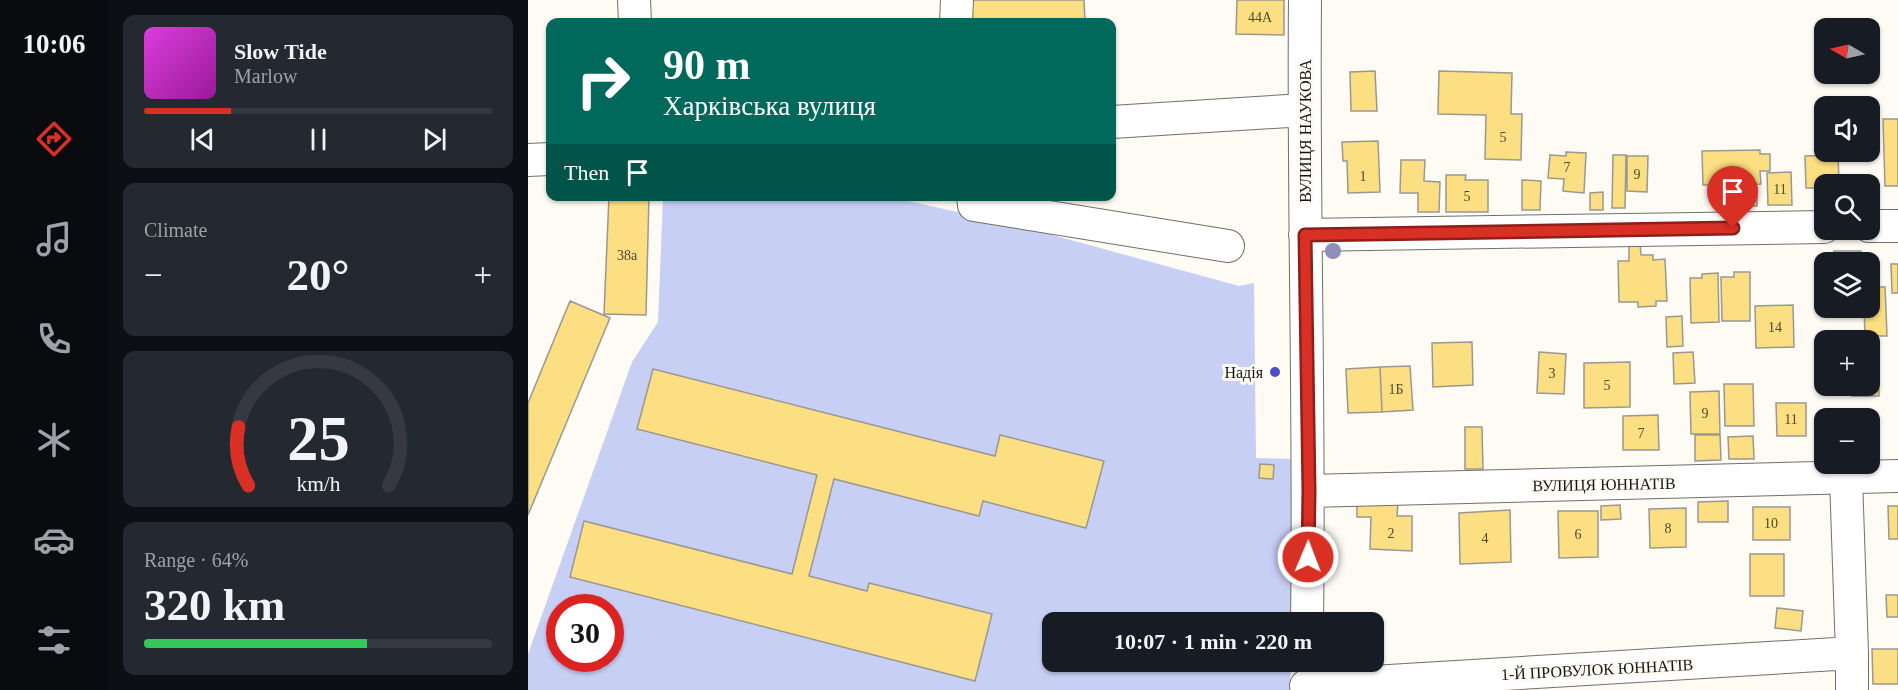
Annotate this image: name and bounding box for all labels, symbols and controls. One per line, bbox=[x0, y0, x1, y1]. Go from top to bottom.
house number: 44А bbox=[1248, 10, 1273, 25]
north arrow bbox=[1814, 18, 1880, 84]
map controls bbox=[1814, 18, 1880, 474]
text: 10:06 bbox=[23, 29, 86, 59]
text: Slow Tide bbox=[234, 39, 327, 64]
icon: right bbox=[564, 42, 642, 120]
text: 90 m bbox=[663, 42, 751, 88]
street label: ВУЛИЦЯ НАУКОВА bbox=[1297, 59, 1315, 203]
text: Marlow bbox=[234, 65, 297, 87]
text: Харківська вулиця bbox=[663, 91, 876, 121]
button: sound bbox=[1814, 96, 1880, 162]
icon: directions bbox=[33, 118, 75, 160]
icon: previous bbox=[186, 123, 219, 156]
icon: pause bbox=[302, 123, 335, 156]
icon: next bbox=[418, 123, 451, 156]
house number: 5 bbox=[1500, 130, 1507, 145]
icon: arrive bbox=[621, 156, 654, 189]
text: Then bbox=[564, 160, 609, 185]
house number: 7 bbox=[1564, 160, 1571, 175]
pin bbox=[1707, 166, 1758, 228]
house number: 9 bbox=[1634, 167, 1641, 182]
house number: 1 bbox=[1360, 169, 1367, 184]
button: search bbox=[1814, 174, 1880, 240]
icon: arrive bbox=[1716, 175, 1749, 208]
house number: 11 bbox=[1773, 182, 1787, 197]
house number: 5 bbox=[1464, 189, 1471, 204]
icon: music bbox=[33, 218, 75, 260]
text: Climate bbox=[144, 219, 207, 241]
house number: 38а bbox=[617, 248, 638, 263]
text: 20° bbox=[287, 250, 350, 300]
button: layers bbox=[1814, 252, 1880, 318]
text: − bbox=[144, 257, 163, 293]
text: + bbox=[473, 257, 492, 293]
icon: phone bbox=[33, 318, 75, 360]
house number: 14 bbox=[1768, 320, 1782, 335]
button: + bbox=[1814, 330, 1880, 396]
place label: Надія bbox=[1224, 364, 1264, 382]
marker: Надія bbox=[1268, 365, 1282, 379]
house number: 3 bbox=[1549, 366, 1556, 381]
house number: 5 bbox=[1604, 378, 1611, 393]
house number: 1Б bbox=[1388, 382, 1404, 397]
text: 25 bbox=[287, 404, 349, 473]
house number: 9 bbox=[1702, 406, 1709, 421]
button: − bbox=[1814, 408, 1880, 474]
house number: 11 bbox=[1784, 412, 1798, 427]
icon: climate bbox=[33, 419, 75, 461]
house number: 7 bbox=[1638, 426, 1645, 441]
text: km/h bbox=[296, 472, 340, 496]
street label: ВУЛИЦЯ ЮННАТІВ bbox=[1532, 475, 1676, 495]
house number: 10 bbox=[1764, 516, 1778, 531]
icon: car bbox=[33, 519, 75, 561]
house number: 8 bbox=[1665, 521, 1672, 536]
position arrow bbox=[1276, 525, 1340, 589]
house number: 2 bbox=[1388, 526, 1395, 541]
house number: 6 bbox=[1575, 527, 1582, 542]
house number: 4 bbox=[1482, 531, 1489, 546]
text: Range · 64% bbox=[144, 549, 248, 571]
text: 320 km bbox=[144, 580, 285, 630]
speed limit sign: 30 bbox=[546, 594, 624, 672]
icon: filters bbox=[33, 619, 75, 661]
text: 10:07 · 1 min · 220 m bbox=[1114, 629, 1312, 654]
street label: 1-Й ПРОВУЛОК ЮННАТІВ bbox=[1500, 655, 1694, 683]

